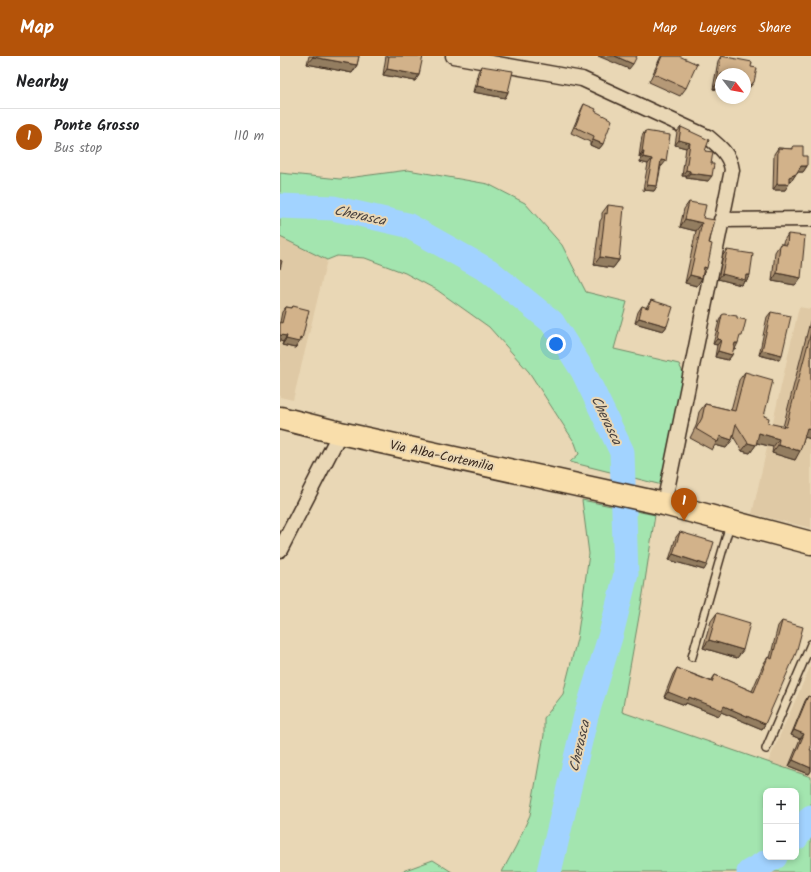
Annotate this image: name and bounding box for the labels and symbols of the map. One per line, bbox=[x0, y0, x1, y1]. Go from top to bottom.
north arrow bbox=[715, 68, 751, 104]
water label: Cherasca bbox=[332, 200, 389, 232]
your location bbox=[546, 334, 566, 354]
water label: Cherasca bbox=[585, 392, 628, 450]
street label: Via Alba-Cortemilia bbox=[388, 435, 496, 478]
pin: 1 bbox=[671, 488, 697, 521]
water label: Cherasca bbox=[563, 717, 597, 774]

